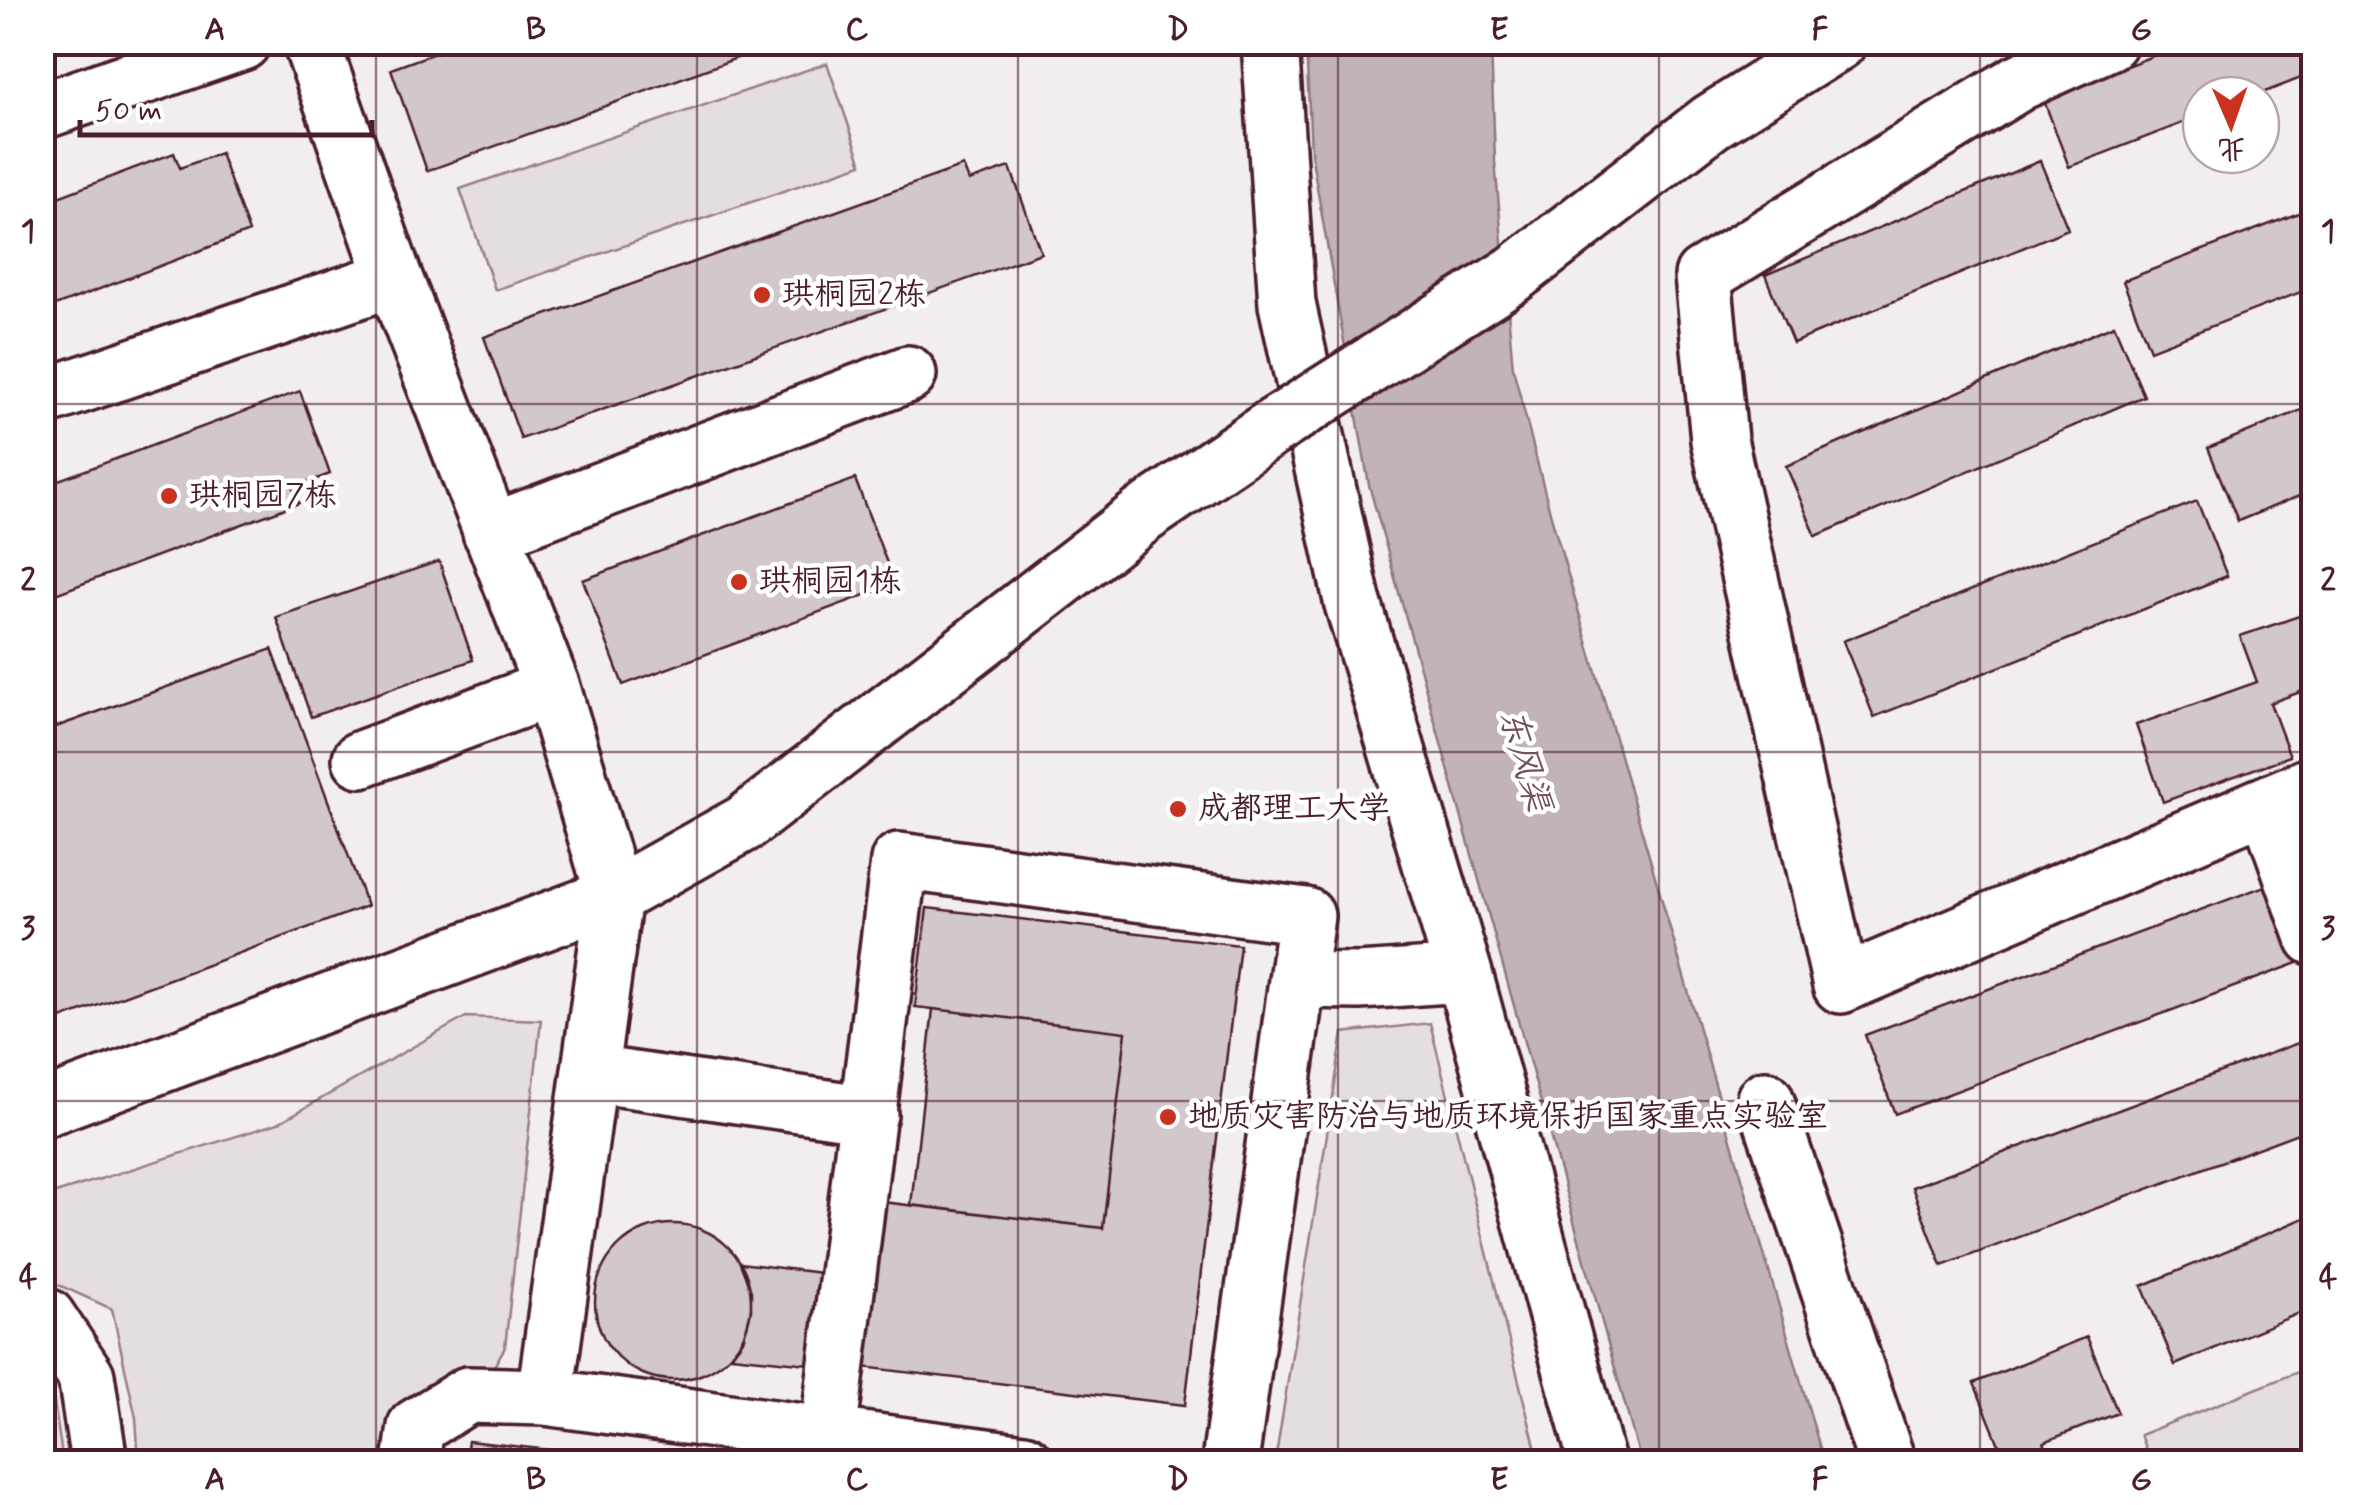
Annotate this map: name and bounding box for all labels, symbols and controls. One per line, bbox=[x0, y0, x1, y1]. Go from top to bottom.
text: A bbox=[205, 9, 225, 51]
text: B bbox=[526, 9, 546, 51]
text: C bbox=[846, 9, 869, 51]
text: D bbox=[1167, 9, 1189, 51]
text: E bbox=[1490, 9, 1509, 51]
text: F bbox=[1812, 9, 1829, 51]
text: G bbox=[2130, 9, 2152, 51]
scale bar bbox=[80, 75, 372, 137]
north arrow bbox=[2181, 75, 2281, 175]
text: 50 m bbox=[95, 92, 162, 131]
text: 北 bbox=[2217, 129, 2246, 166]
text: 1 bbox=[21, 211, 35, 253]
text: 1 bbox=[2321, 211, 2335, 253]
place label: 珙桐园2栋 bbox=[782, 274, 926, 316]
marker: 珙桐园2栋 bbox=[751, 284, 773, 306]
place label: 珙桐园7栋 bbox=[189, 475, 336, 517]
marker: 珙桐园7栋 bbox=[158, 485, 180, 507]
text: 2 bbox=[20, 560, 36, 602]
text: 2 bbox=[2320, 560, 2336, 602]
place label: 珙桐园1栋 bbox=[759, 561, 901, 603]
marker: 珙桐园1栋 bbox=[728, 571, 750, 593]
water label: 东风渠 bbox=[1487, 703, 1561, 820]
place label: 成都理工大学 bbox=[1198, 788, 1390, 830]
marker: 成都理工大学 bbox=[1167, 798, 1189, 820]
text: 3 bbox=[21, 908, 36, 950]
text: 3 bbox=[2321, 908, 2336, 950]
place label: 地质灾害防治与地质环境保护国家重点实验室 bbox=[1188, 1096, 1828, 1138]
marker: 地质灾害防治与地质环境保护国家重点实验室 bbox=[1157, 1106, 1179, 1128]
text: 4 bbox=[19, 1257, 38, 1299]
text: 4 bbox=[2319, 1257, 2338, 1299]
text: A bbox=[205, 1459, 225, 1501]
text: B bbox=[526, 1459, 546, 1501]
text: C bbox=[846, 1459, 869, 1501]
text: D bbox=[1167, 1459, 1189, 1501]
text: E bbox=[1490, 1459, 1509, 1501]
text: F bbox=[1812, 1459, 1829, 1501]
text: G bbox=[2130, 1459, 2152, 1501]

